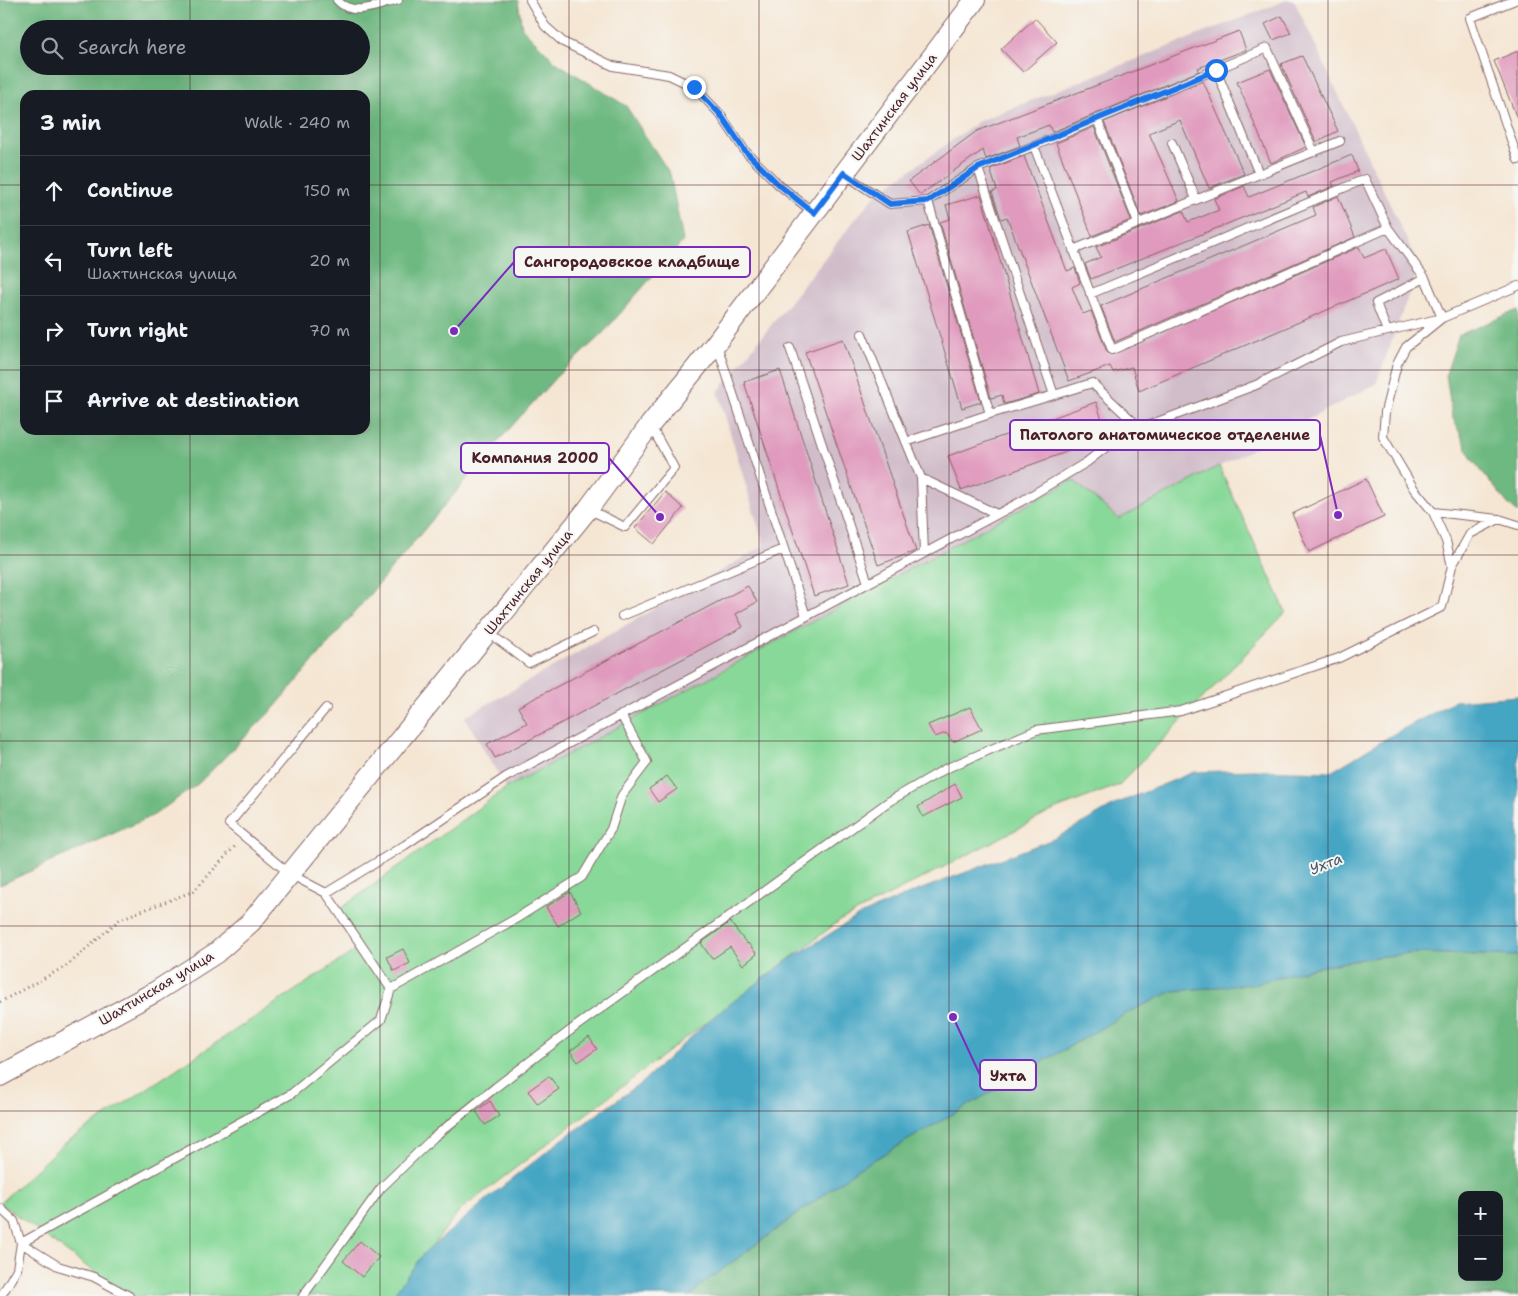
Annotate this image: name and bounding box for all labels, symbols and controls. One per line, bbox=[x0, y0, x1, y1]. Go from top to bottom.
search box bbox=[20, 20, 370, 75]
icon: search bbox=[38, 34, 66, 62]
text: Search here bbox=[78, 35, 187, 60]
street label: Шахтинская улица bbox=[847, 49, 941, 165]
route start bbox=[1205, 59, 1228, 82]
route end bbox=[683, 76, 706, 99]
text: 3 min bbox=[40, 109, 101, 137]
text: Walk · 240 m bbox=[244, 112, 350, 133]
icon: ahead bbox=[40, 177, 68, 205]
text: Continue bbox=[87, 178, 173, 203]
text: 150 m bbox=[303, 180, 350, 201]
text: Turn left bbox=[87, 238, 173, 263]
icon: left bbox=[40, 247, 68, 275]
callout: Сангородовское кладбище bbox=[514, 247, 750, 277]
text: 20 m bbox=[309, 250, 350, 271]
text: Сангородовское кладбище bbox=[524, 252, 740, 272]
text: Шахтинская улица bbox=[87, 263, 237, 284]
icon: right bbox=[40, 317, 68, 345]
text: Turn right bbox=[87, 318, 188, 343]
text: 70 m bbox=[309, 320, 350, 341]
icon: arrive bbox=[40, 387, 68, 415]
text: Arrive at destination bbox=[87, 388, 299, 413]
callout: Патолого анатомическое отделение bbox=[1010, 420, 1320, 450]
text: Патолого анатомическое отделение bbox=[1020, 425, 1310, 445]
callout: Компания 2000 bbox=[461, 443, 609, 473]
text: Компания 2000 bbox=[471, 448, 599, 468]
street label: Шахтинская улица bbox=[480, 525, 576, 639]
water label: Ухта bbox=[1307, 848, 1345, 880]
street label: Шахтинская улица bbox=[95, 946, 217, 1029]
callout: Ухта bbox=[980, 1060, 1036, 1090]
text: Ухта bbox=[990, 1066, 1027, 1086]
map controls bbox=[1458, 1191, 1503, 1281]
button: + bbox=[1458, 1191, 1503, 1236]
button: − bbox=[1458, 1236, 1503, 1281]

